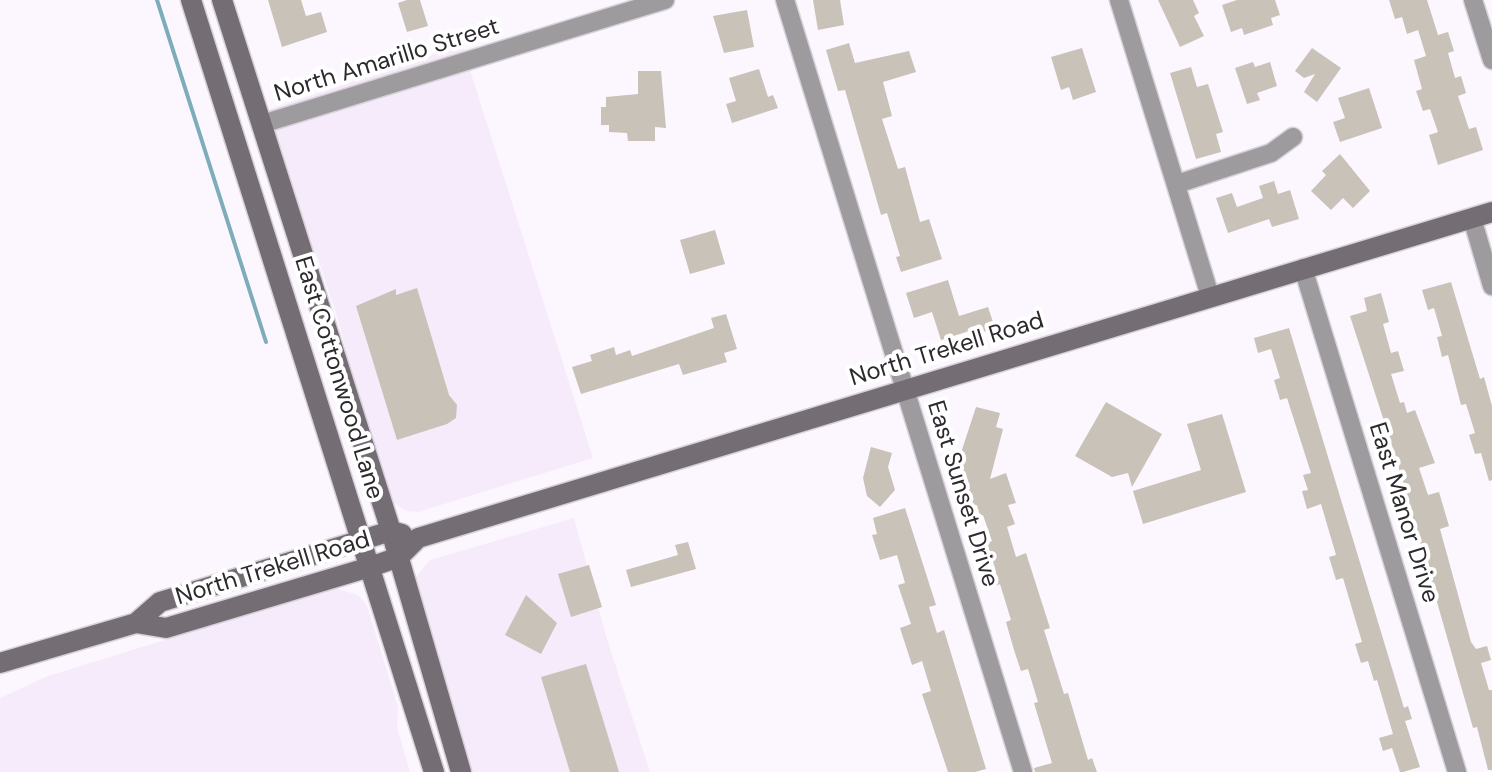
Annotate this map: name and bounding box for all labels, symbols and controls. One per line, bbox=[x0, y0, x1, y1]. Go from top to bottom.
street label: North Amarillo Street bbox=[271, 13, 503, 109]
street label: East Cottonwood Lane bbox=[287, 253, 389, 503]
street label: North Trekell Road bbox=[847, 307, 1047, 393]
street label: East Sunset Drive bbox=[920, 397, 1004, 591]
street label: East Manor Drive bbox=[1362, 419, 1444, 607]
street label: North Trekell Road bbox=[173, 526, 373, 612]

